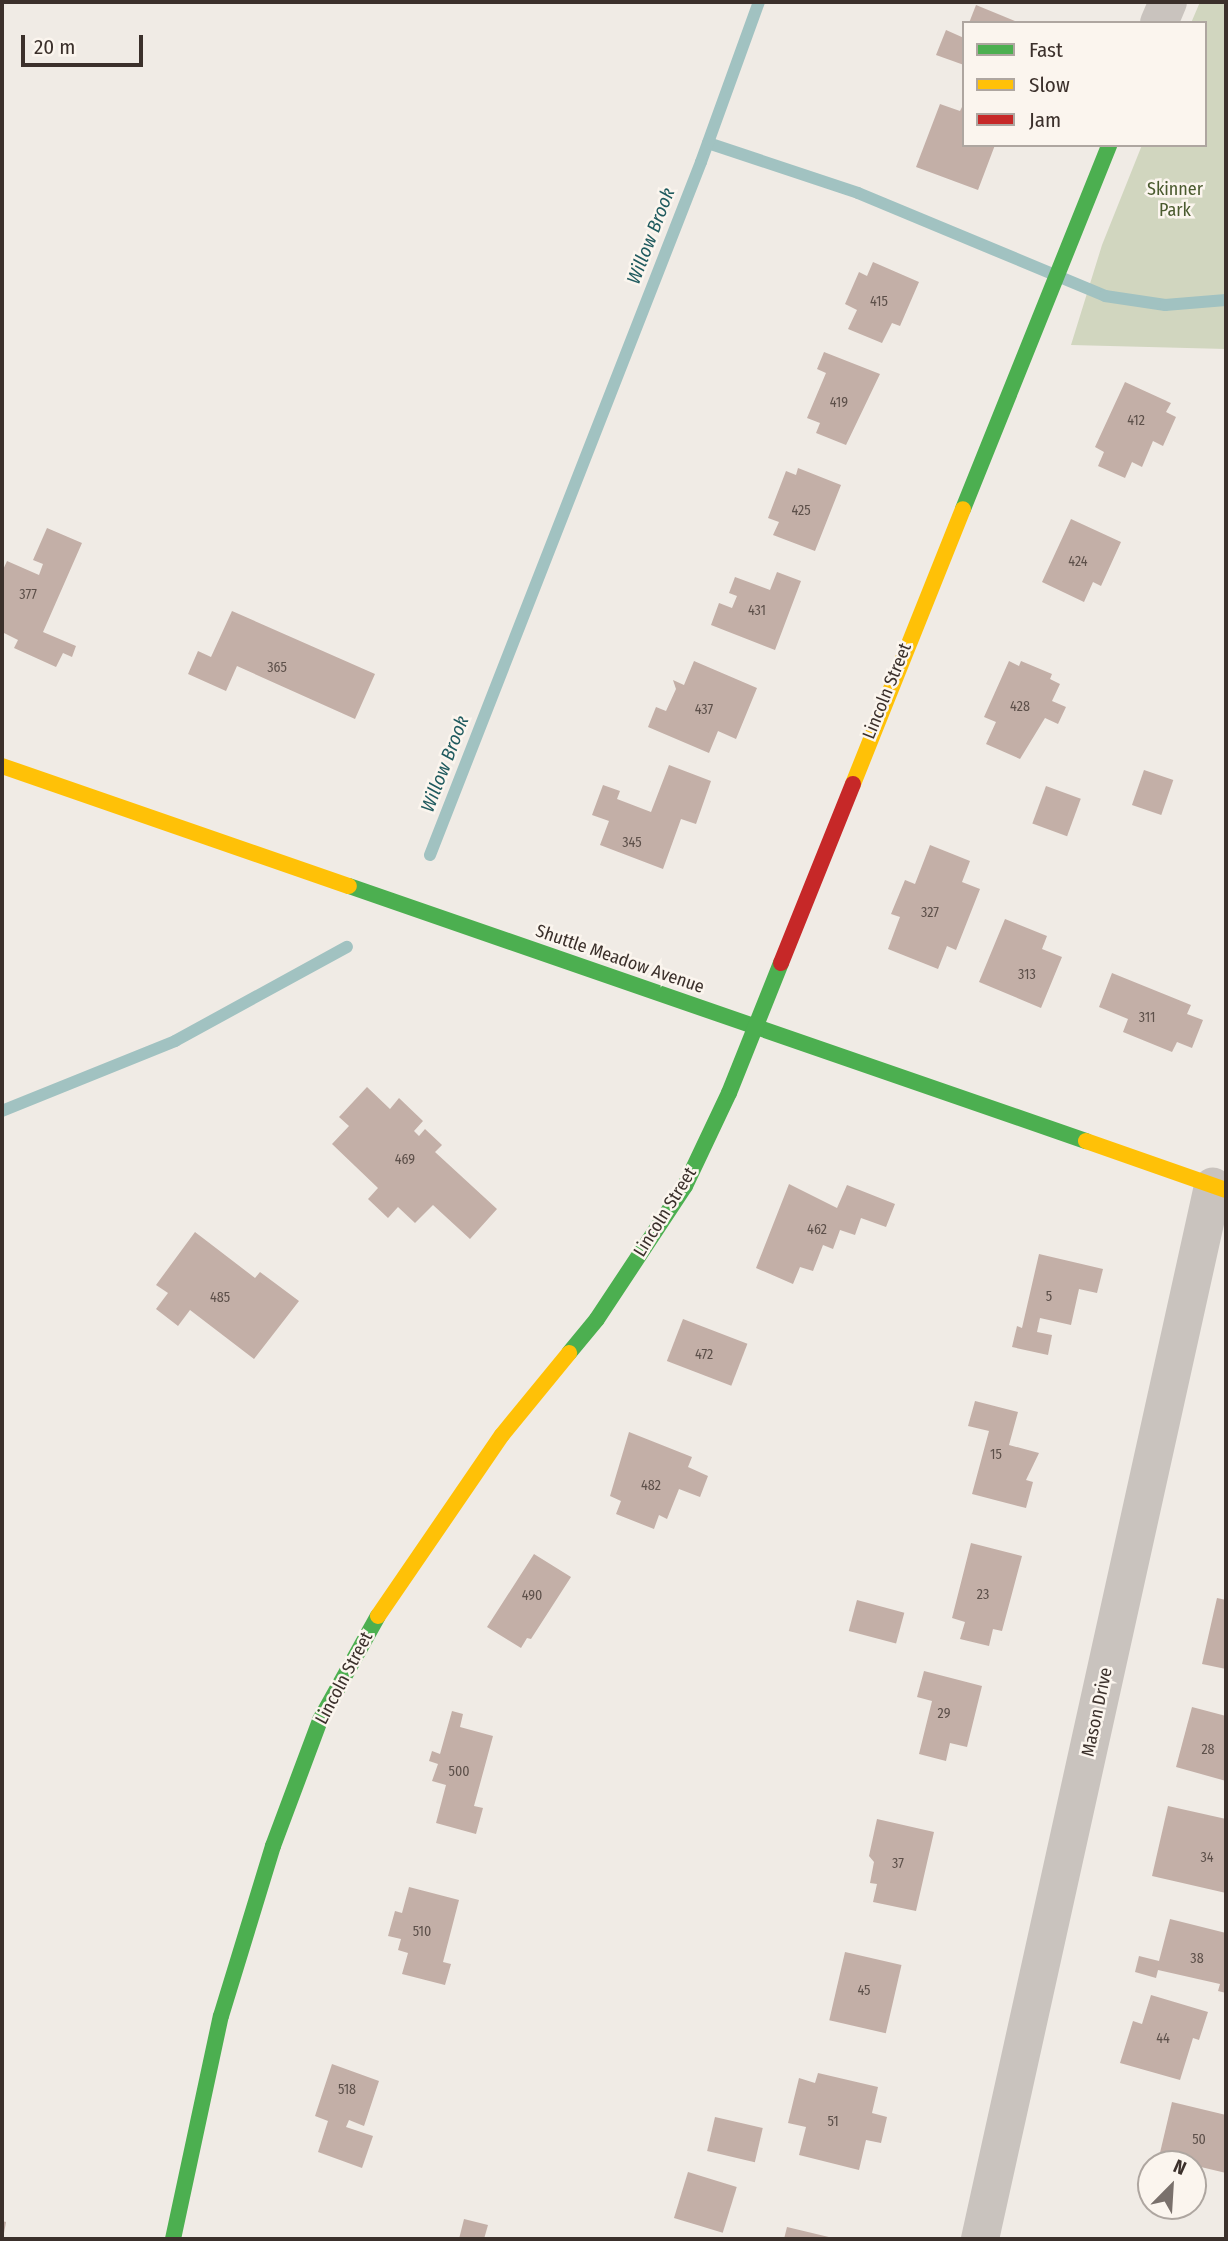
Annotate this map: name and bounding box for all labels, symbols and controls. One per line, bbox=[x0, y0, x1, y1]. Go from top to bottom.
scale bar bbox=[24, 21, 147, 65]
legend bbox=[962, 21, 1207, 147]
text: 20 m bbox=[34, 34, 75, 60]
text: Fast bbox=[1029, 37, 1063, 63]
text: Slow bbox=[1029, 72, 1070, 98]
text: Jam bbox=[1029, 107, 1061, 133]
park label: Skinner Park bbox=[1147, 179, 1203, 222]
water label: Willow Brook bbox=[622, 185, 680, 287]
house number: 415 bbox=[870, 294, 888, 310]
house number: 419 bbox=[830, 395, 848, 411]
house number: 412 bbox=[1127, 413, 1145, 429]
house number: 425 bbox=[791, 503, 811, 519]
house number: 424 bbox=[1068, 554, 1088, 570]
house number: 377 bbox=[19, 587, 37, 603]
house number: 431 bbox=[748, 603, 766, 619]
street label: Lincoln Street bbox=[858, 640, 916, 742]
house number: 365 bbox=[267, 660, 287, 676]
house number: 428 bbox=[1010, 699, 1030, 715]
house number: 437 bbox=[695, 702, 713, 718]
water label: Willow Brook bbox=[416, 713, 474, 815]
house number: 345 bbox=[622, 835, 642, 851]
house number: 327 bbox=[921, 905, 939, 921]
street label: Shuttle Meadow Avenue bbox=[533, 920, 707, 998]
house number: 313 bbox=[1018, 967, 1036, 983]
house number: 311 bbox=[1139, 1010, 1155, 1026]
house number: 469 bbox=[395, 1152, 415, 1168]
street label: Lincoln Street bbox=[629, 1163, 701, 1261]
house number: 462 bbox=[807, 1222, 827, 1238]
house number: 5 bbox=[1046, 1289, 1052, 1305]
house number: 485 bbox=[210, 1290, 230, 1306]
house number: 472 bbox=[695, 1347, 713, 1363]
house number: 15 bbox=[990, 1447, 1002, 1463]
house number: 482 bbox=[641, 1478, 661, 1494]
house number: 23 bbox=[977, 1587, 989, 1603]
house number: 490 bbox=[522, 1588, 542, 1604]
street label: Lincoln Street bbox=[311, 1628, 377, 1728]
street label: Mason Drive bbox=[1077, 1666, 1117, 1758]
house number: 29 bbox=[938, 1706, 950, 1722]
house number: 28 bbox=[1201, 1742, 1215, 1758]
house number: 500 bbox=[448, 1764, 470, 1780]
house number: 34 bbox=[1200, 1850, 1214, 1866]
house number: 37 bbox=[892, 1856, 904, 1872]
house number: 510 bbox=[413, 1924, 431, 1940]
house number: 38 bbox=[1190, 1951, 1204, 1967]
house number: 45 bbox=[857, 1983, 871, 1999]
house number: 44 bbox=[1156, 2031, 1170, 2047]
house number: 518 bbox=[338, 2082, 356, 2098]
house number: 51 bbox=[827, 2114, 839, 2130]
house number: 50 bbox=[1192, 2132, 1206, 2148]
north arrow bbox=[1137, 2150, 1207, 2220]
text: N bbox=[1170, 2154, 1190, 2180]

